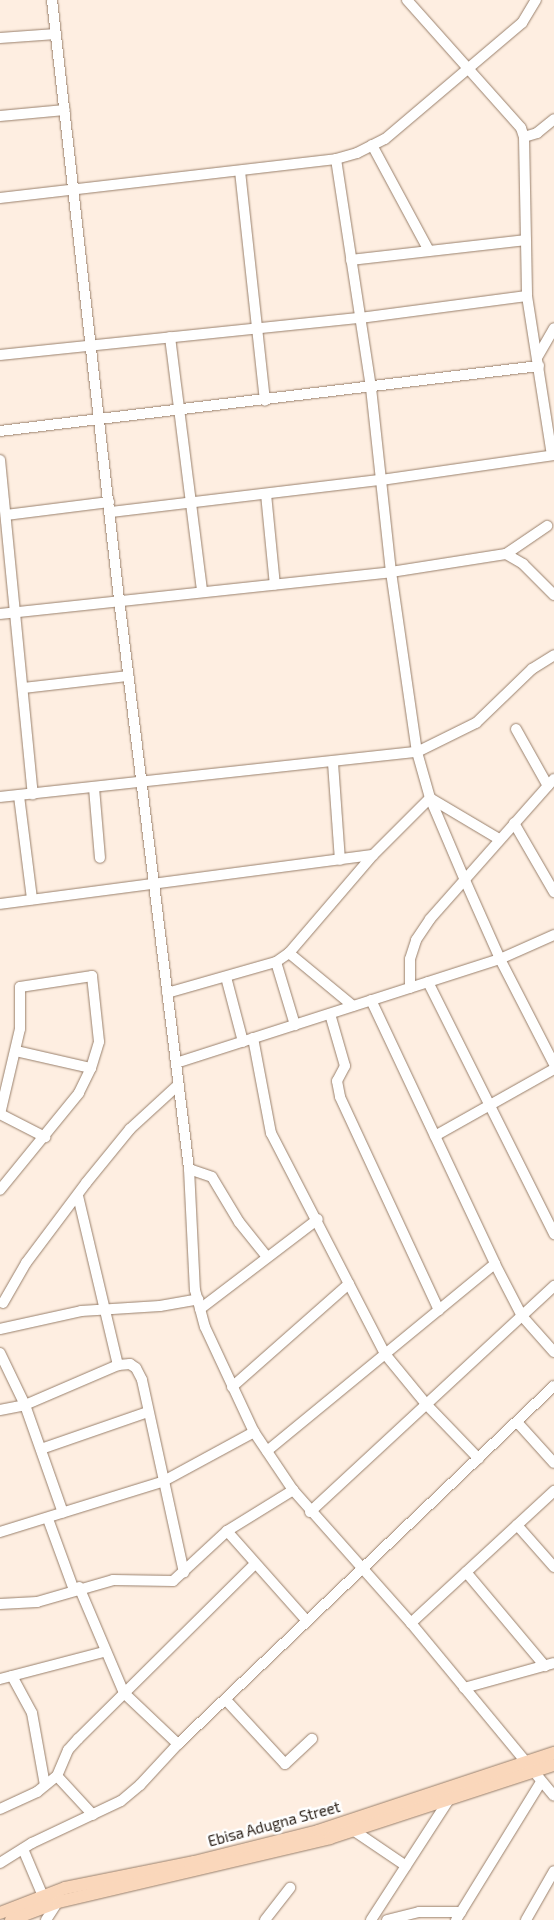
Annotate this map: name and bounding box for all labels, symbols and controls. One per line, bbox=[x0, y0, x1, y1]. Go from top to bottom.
street label: Ebisa Adugna Street bbox=[206, 1798, 342, 1850]

